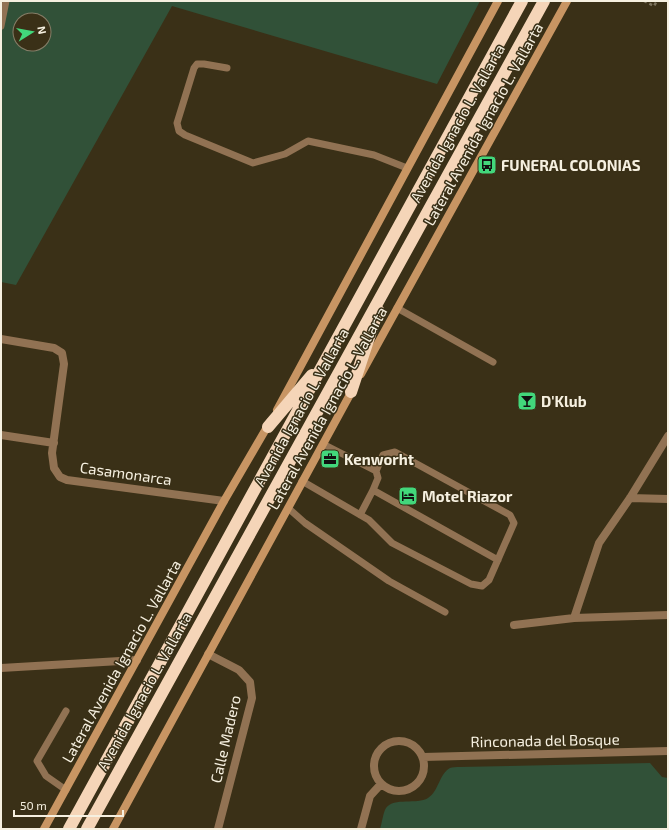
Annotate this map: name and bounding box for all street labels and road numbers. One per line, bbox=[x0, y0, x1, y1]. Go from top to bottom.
street label: Lateral Avenida Ignacio L. Vallarta bbox=[420, 20, 546, 228]
street label: Avenida Ignacio L. Vallarta bbox=[406, 41, 508, 205]
street label: Lateral Avenida Ignacio L. Vallarta bbox=[264, 304, 390, 512]
street label: Avenida Ignacio L. Vallarta bbox=[250, 325, 352, 489]
street label: Casamonarca bbox=[79, 458, 173, 488]
street label: Lateral Avenida Ignacio L. Vallarta bbox=[57, 556, 185, 766]
street label: Avenida Ignacio L. Vallarta bbox=[93, 609, 195, 773]
street label: Calle Madero bbox=[206, 693, 244, 785]
street label: Rinconada del Bosque bbox=[470, 730, 620, 750]

